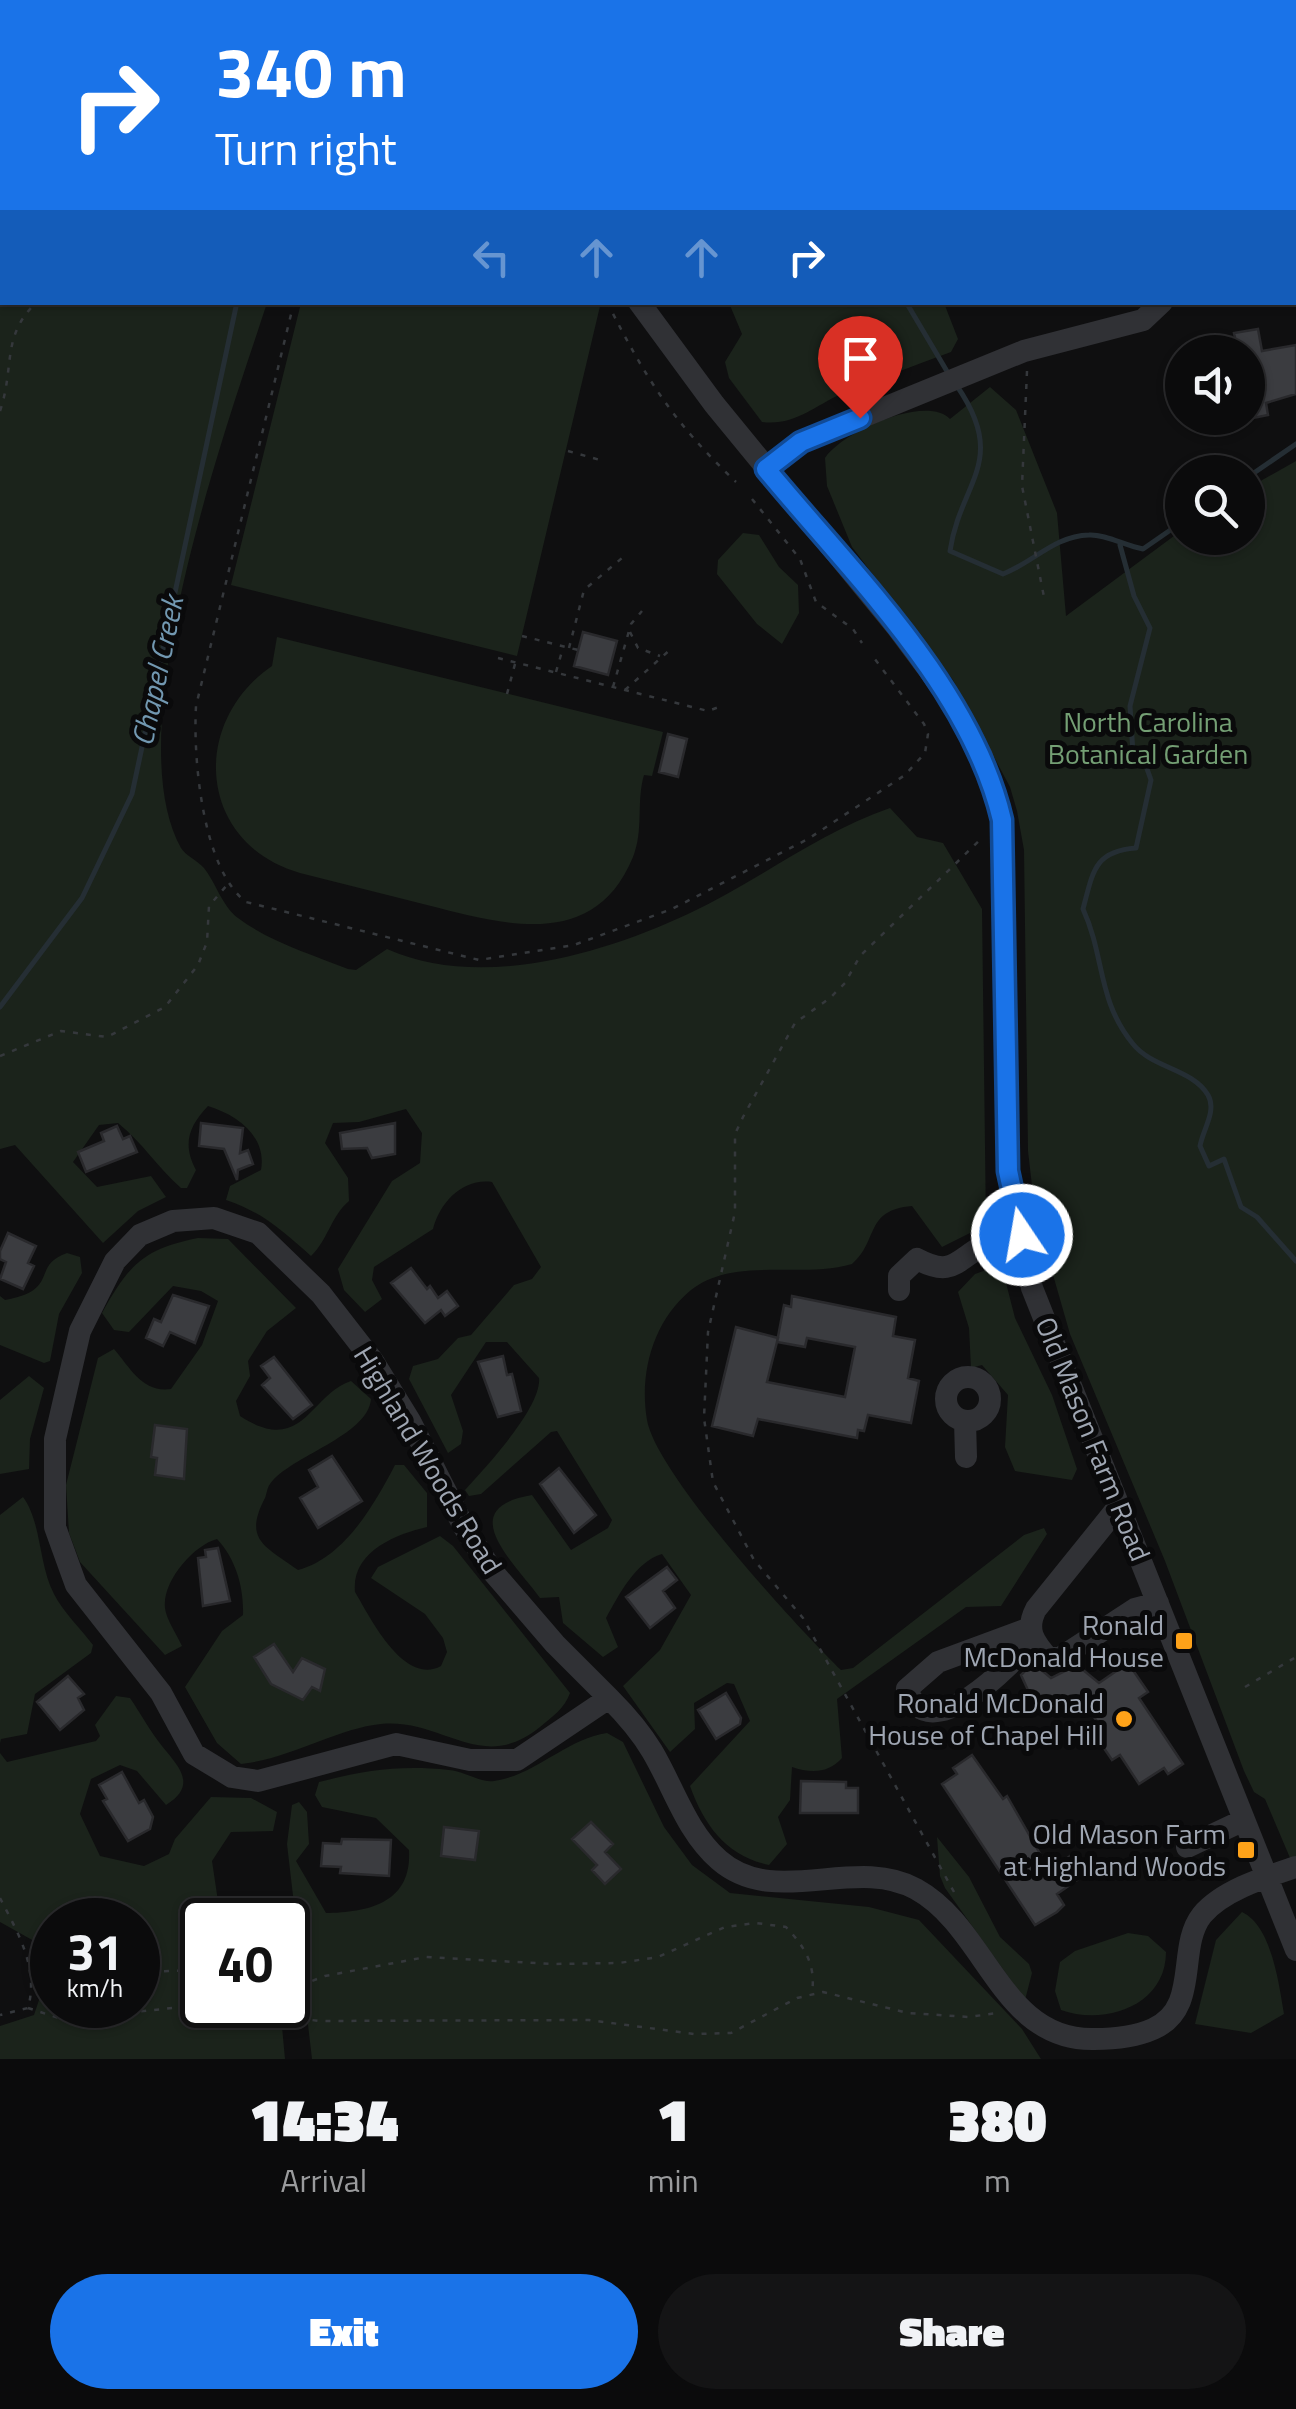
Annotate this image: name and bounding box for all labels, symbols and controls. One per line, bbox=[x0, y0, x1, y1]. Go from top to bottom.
text: 340 m bbox=[215, 18, 407, 124]
icon: right bbox=[50, 40, 180, 170]
text: Turn right bbox=[215, 114, 397, 182]
icon: left bbox=[464, 230, 519, 285]
icon: ahead bbox=[569, 230, 624, 285]
icon: ahead bbox=[674, 230, 729, 285]
icon: right bbox=[779, 230, 834, 285]
pin bbox=[818, 316, 903, 419]
icon: arrive bbox=[833, 331, 888, 386]
map controls bbox=[1165, 335, 1265, 555]
button: sound bbox=[1165, 335, 1265, 435]
button: search bbox=[1165, 455, 1265, 555]
water label: Chapel Creek bbox=[119, 588, 196, 750]
park label: North Carolina Botanical Garden bbox=[1048, 700, 1248, 775]
position arrow bbox=[970, 1183, 1074, 1287]
street label: Old Mason Farm Road bbox=[1025, 1310, 1162, 1567]
street label: Highland Woods Road bbox=[343, 1337, 514, 1582]
place label: Ronald McDonald House bbox=[963, 1603, 1164, 1678]
marker: Ronald McDonald House bbox=[1173, 1630, 1195, 1652]
place label: Ronald McDonald House of Chapel Hill bbox=[868, 1681, 1104, 1756]
marker: Ronald McDonald House of Chapel Hill bbox=[1113, 1708, 1135, 1730]
place label: Old Mason Farm at Highland Woods bbox=[1003, 1812, 1226, 1887]
marker: Old Mason Farm at Highland Woods bbox=[1235, 1839, 1257, 1861]
speed limit sign: 40 bbox=[180, 1898, 310, 2028]
text: 31 bbox=[67, 1913, 123, 1989]
text: km/h bbox=[67, 1969, 123, 2007]
text: 14:34 bbox=[249, 2073, 398, 2164]
text: 1 bbox=[657, 2073, 690, 2164]
text: 380 bbox=[948, 2073, 1047, 2164]
text: Arrival bbox=[280, 2156, 367, 2204]
text: min bbox=[648, 2156, 699, 2204]
text: m bbox=[984, 2156, 1011, 2204]
button: Exit bbox=[50, 2274, 638, 2389]
button: Share bbox=[658, 2274, 1246, 2389]

